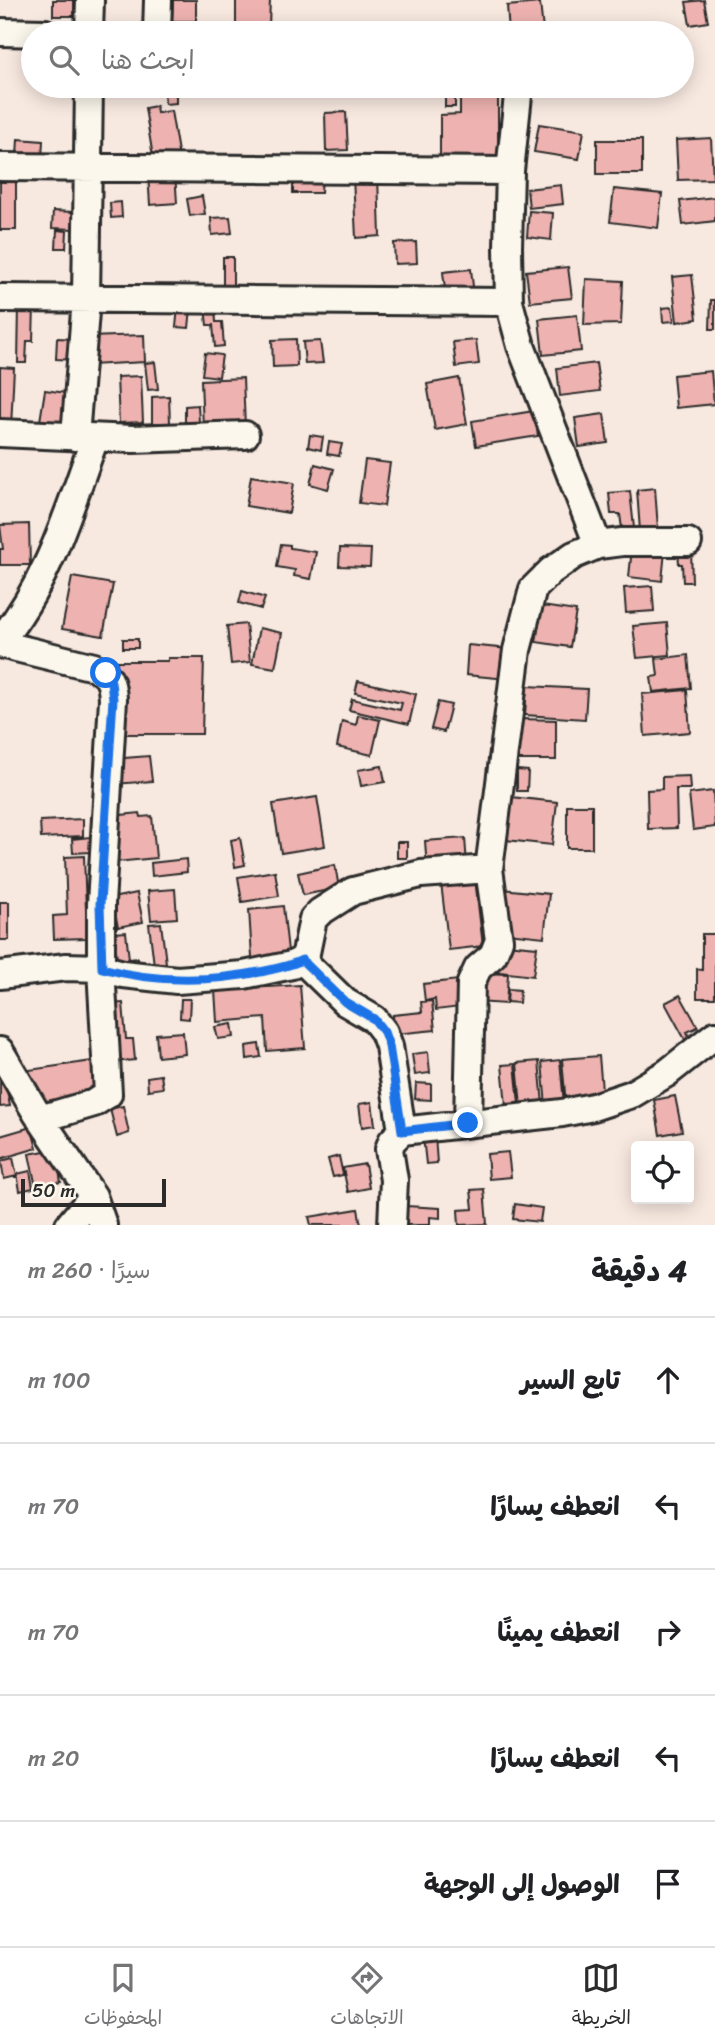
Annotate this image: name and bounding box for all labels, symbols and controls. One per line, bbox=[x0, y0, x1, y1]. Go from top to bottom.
search box bbox=[21, 21, 694, 98]
text: ابحث هنا bbox=[101, 37, 195, 83]
icon: search bbox=[45, 41, 83, 79]
route start bbox=[90, 657, 121, 688]
route end bbox=[452, 1107, 483, 1138]
map controls bbox=[631, 1141, 694, 1204]
button: locate bbox=[631, 1141, 694, 1204]
text: 50 m bbox=[32, 1174, 75, 1207]
scale bar bbox=[21, 1176, 166, 1208]
text: 4 دقيقة bbox=[591, 1244, 687, 1298]
text: سيرًا · 260 m bbox=[28, 1250, 151, 1291]
text: تابع السير bbox=[521, 1357, 620, 1403]
text: 100 m bbox=[28, 1360, 91, 1401]
icon: ahead bbox=[649, 1361, 687, 1399]
text: انعطف يسارًا bbox=[490, 1483, 620, 1529]
text: 70 m bbox=[28, 1486, 79, 1527]
icon: left bbox=[649, 1487, 687, 1525]
text: انعطف يمينًا bbox=[497, 1609, 620, 1655]
text: 70 m bbox=[28, 1612, 79, 1653]
icon: right bbox=[649, 1613, 687, 1651]
text: انعطف يسارًا bbox=[490, 1735, 620, 1781]
text: 20 m bbox=[28, 1738, 79, 1779]
icon: left bbox=[649, 1739, 687, 1777]
text: الوصول إلى الوجهة bbox=[424, 1861, 620, 1907]
icon: arrive bbox=[649, 1865, 687, 1903]
tab: المحفوظات bbox=[84, 1959, 162, 2034]
tab: الاتجاهات bbox=[330, 1959, 404, 2034]
tab: الخريطة bbox=[572, 1959, 631, 2034]

